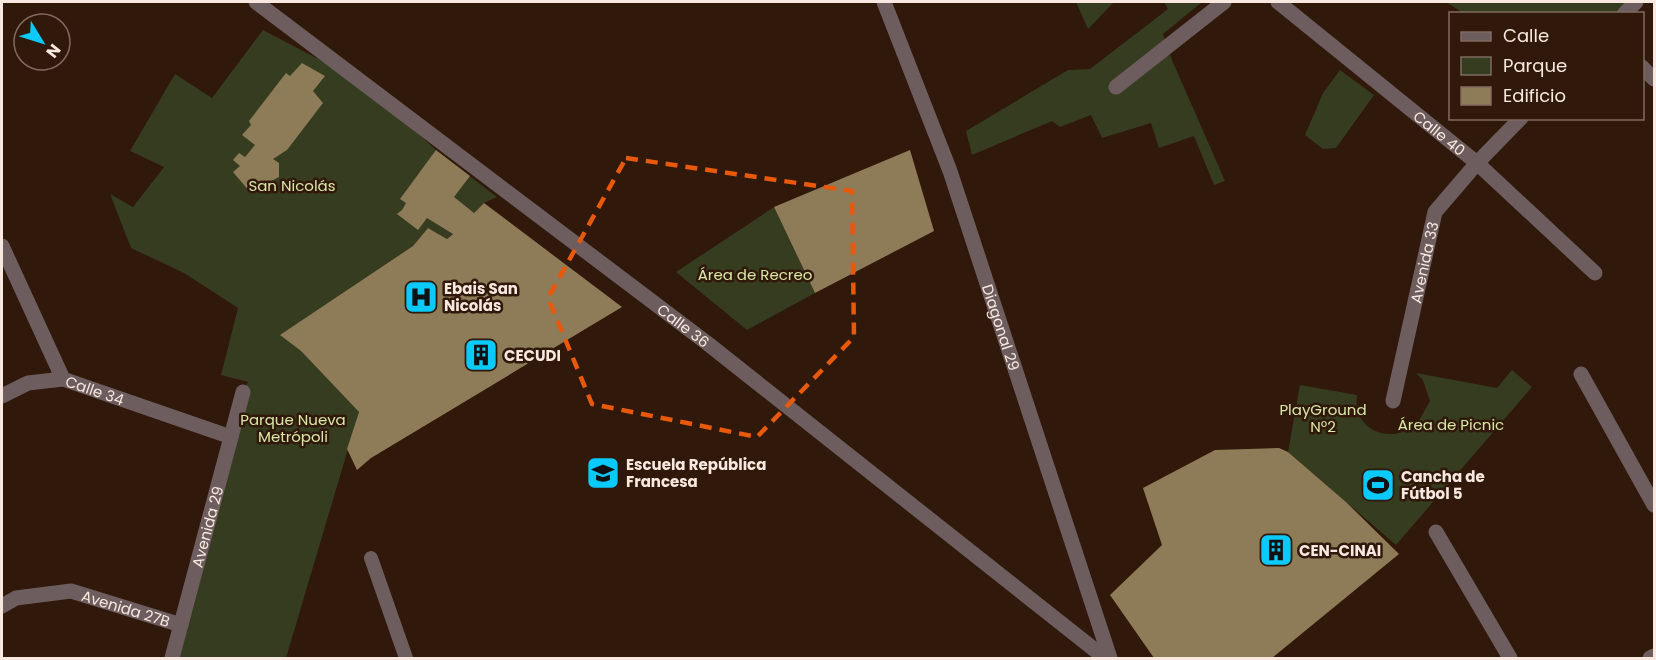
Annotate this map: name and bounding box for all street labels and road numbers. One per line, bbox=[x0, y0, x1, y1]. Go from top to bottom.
street label: Calle 40 bbox=[1409, 105, 1470, 160]
street label: Avenida 33 bbox=[1405, 220, 1443, 305]
street label: Diagonal 29 bbox=[977, 281, 1025, 373]
street label: Calle 36 bbox=[653, 299, 714, 352]
street label: Calle 34 bbox=[63, 370, 127, 410]
street label: Avenida 29 bbox=[186, 484, 228, 570]
street label: Avenida 27B bbox=[79, 584, 173, 632]

